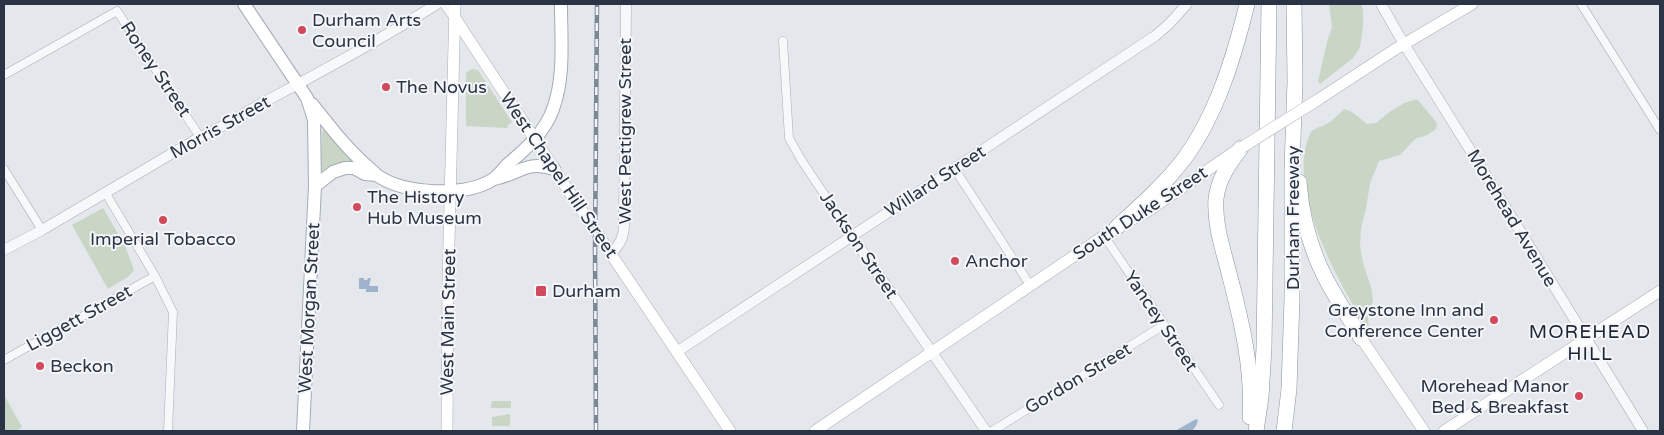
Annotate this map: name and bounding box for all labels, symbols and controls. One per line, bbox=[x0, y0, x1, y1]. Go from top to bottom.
place label: Durham Arts Council bbox=[312, 9, 421, 52]
street label: Roney Street bbox=[116, 17, 196, 121]
marker: Durham Arts Council bbox=[296, 24, 308, 36]
street label: West Pettigrew Street bbox=[614, 38, 636, 224]
place label: The Novus bbox=[396, 76, 487, 98]
marker: The Novus bbox=[380, 81, 392, 93]
street label: West Chapel Hill Street bbox=[495, 88, 623, 262]
street label: Morris Street bbox=[166, 90, 274, 164]
street label: Willard Street bbox=[880, 140, 990, 222]
street label: Durham Freeway bbox=[1282, 145, 1304, 290]
street label: Morehead Avenue bbox=[1462, 145, 1562, 291]
street label: South Duke Street bbox=[1069, 161, 1211, 265]
place label: The History Hub Museum bbox=[367, 186, 482, 229]
street label: Jackson Street bbox=[815, 187, 903, 303]
marker: The History Hub Museum bbox=[351, 201, 363, 213]
marker: Imperial Tobacco bbox=[157, 214, 169, 226]
street label: West Morgan Street bbox=[294, 222, 324, 394]
place label: Imperial Tobacco bbox=[90, 228, 236, 250]
street label: West Main Street bbox=[436, 248, 460, 396]
place label: Anchor bbox=[965, 250, 1028, 272]
marker: Anchor bbox=[949, 255, 961, 267]
street label: Yancey Street bbox=[1119, 267, 1203, 376]
street label: Liggett Street bbox=[22, 280, 136, 356]
place label: Durham bbox=[552, 280, 621, 302]
marker: Durham bbox=[534, 284, 548, 298]
place label: Greystone Inn and Conference Center bbox=[1324, 299, 1484, 342]
marker: Greystone Inn and Conference Center bbox=[1488, 314, 1500, 326]
district label: MOREHEAD HILL bbox=[1529, 321, 1651, 365]
street label: Gordon Street bbox=[1021, 337, 1135, 418]
place label: Beckon bbox=[50, 355, 114, 377]
marker: Beckon bbox=[34, 360, 46, 372]
place label: Morehead Manor Bed & Breakfast bbox=[1421, 375, 1569, 418]
marker: Morehead Manor Bed & Breakfast bbox=[1573, 390, 1585, 402]

